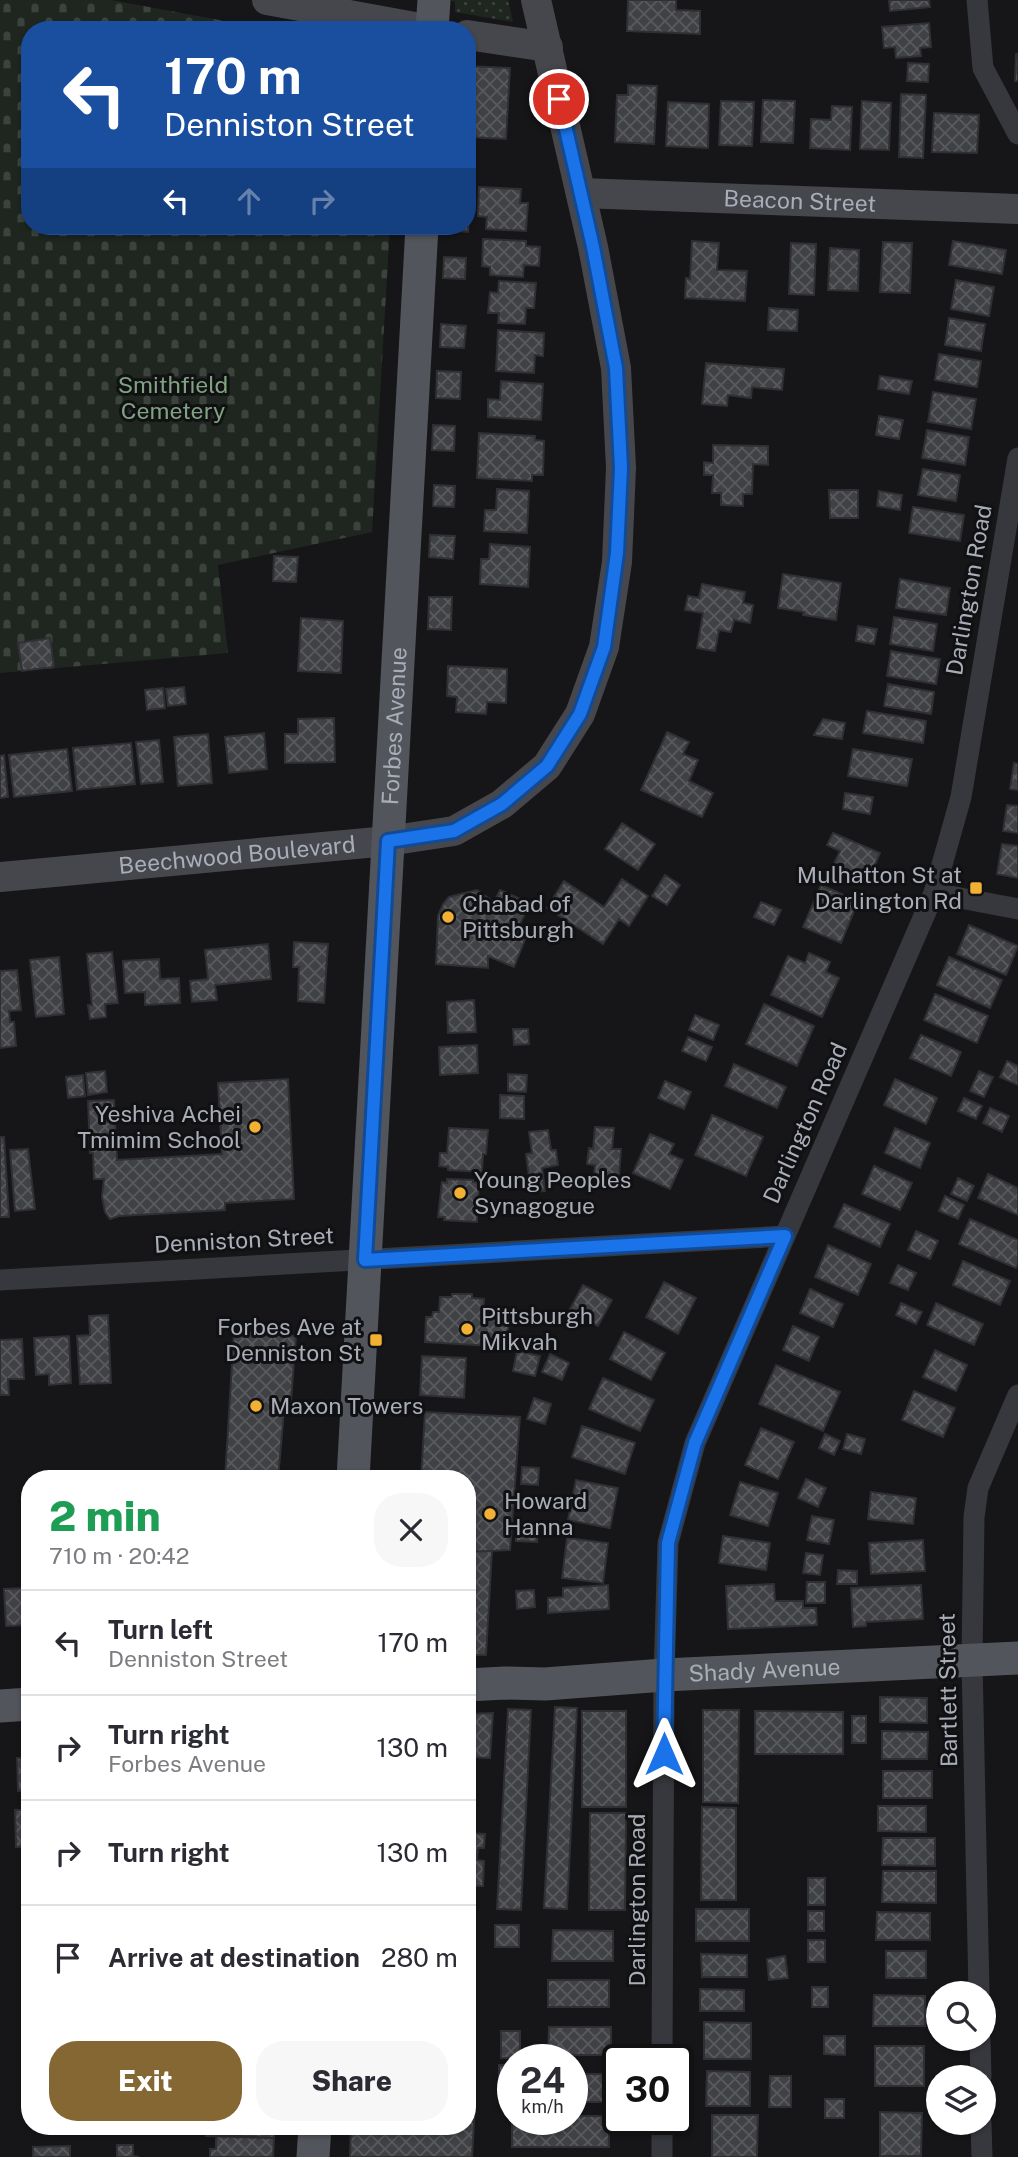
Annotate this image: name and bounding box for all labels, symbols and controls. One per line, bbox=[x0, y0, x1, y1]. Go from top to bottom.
text: 170 m bbox=[164, 47, 302, 105]
icon: left bbox=[49, 49, 140, 140]
pin bbox=[529, 69, 589, 129]
icon: arrive bbox=[540, 80, 578, 118]
text: Denniston Street bbox=[164, 106, 415, 143]
icon: left bbox=[157, 182, 195, 220]
icon: ahead bbox=[230, 182, 268, 220]
icon: right bbox=[303, 182, 341, 220]
street label: Beacon Street bbox=[723, 184, 877, 217]
park label: Smithfield Cemetery bbox=[118, 371, 228, 424]
street label: Darlington Road bbox=[940, 502, 997, 677]
street label: Forbes Avenue bbox=[376, 646, 412, 806]
street label: Beechwood Boulevard bbox=[117, 830, 357, 879]
place label: Mulhatton St at Darlington Rd bbox=[797, 861, 962, 914]
marker: Mulhatton St at Darlington Rd bbox=[968, 880, 984, 896]
place label: Chabad of Pittsburgh bbox=[462, 890, 574, 943]
marker: Chabad of Pittsburgh bbox=[440, 909, 456, 925]
street label: Darlington Road bbox=[757, 1038, 852, 1207]
place label: Yeshiva Achei Tmimim School bbox=[77, 1100, 241, 1153]
marker: Yeshiva Achei Tmimim School bbox=[247, 1119, 263, 1135]
place label: Young Peoples Synagogue bbox=[474, 1166, 631, 1219]
marker: Young Peoples Synagogue bbox=[452, 1185, 468, 1201]
street label: Denniston Street bbox=[153, 1221, 335, 1258]
place label: Pittsburgh Mikvah bbox=[481, 1302, 593, 1355]
place label: Forbes Ave at Denniston St bbox=[217, 1313, 362, 1366]
marker: Pittsburgh Mikvah bbox=[459, 1321, 475, 1337]
marker: Forbes Ave at Denniston St bbox=[368, 1332, 384, 1348]
place label: Maxon Towers bbox=[270, 1392, 423, 1419]
marker: Maxon Towers bbox=[248, 1398, 264, 1414]
place label: Howard Hanna bbox=[504, 1487, 587, 1540]
text: 2 min bbox=[49, 1491, 161, 1540]
button: close bbox=[374, 1493, 448, 1567]
marker: Howard Hanna bbox=[482, 1506, 498, 1522]
text: 710 m · 20:42 bbox=[49, 1542, 189, 1569]
street label: Bartlett Street bbox=[933, 1613, 962, 1767]
text: Turn left bbox=[108, 1614, 213, 1645]
icon: left bbox=[49, 1624, 87, 1662]
text: 170 m bbox=[378, 1627, 448, 1658]
text: Denniston Street bbox=[108, 1645, 288, 1672]
street label: Shady Avenue bbox=[688, 1653, 841, 1687]
position arrow bbox=[627, 1717, 701, 1791]
text: Turn right bbox=[108, 1719, 230, 1750]
icon: right bbox=[49, 1729, 87, 1767]
text: 130 m bbox=[376, 1732, 448, 1763]
text: Forbes Avenue bbox=[108, 1750, 266, 1777]
street label: Darlington Road bbox=[623, 1813, 650, 1987]
icon: right bbox=[49, 1834, 87, 1872]
text: Turn right bbox=[108, 1837, 230, 1868]
text: 130 m bbox=[376, 1837, 448, 1868]
icon: arrive bbox=[49, 1939, 87, 1977]
text: Arrive at destination bbox=[108, 1942, 360, 1973]
text: 280 m bbox=[381, 1942, 458, 1973]
map controls bbox=[926, 1981, 996, 2135]
button: search bbox=[926, 1981, 996, 2051]
button: Exit bbox=[49, 2041, 242, 2121]
button: Share bbox=[256, 2041, 448, 2121]
speed limit sign: 30 bbox=[602, 2044, 693, 2135]
text: 24 bbox=[520, 2060, 565, 2101]
button: layers bbox=[926, 2065, 996, 2135]
text: km/h bbox=[521, 2096, 564, 2117]

